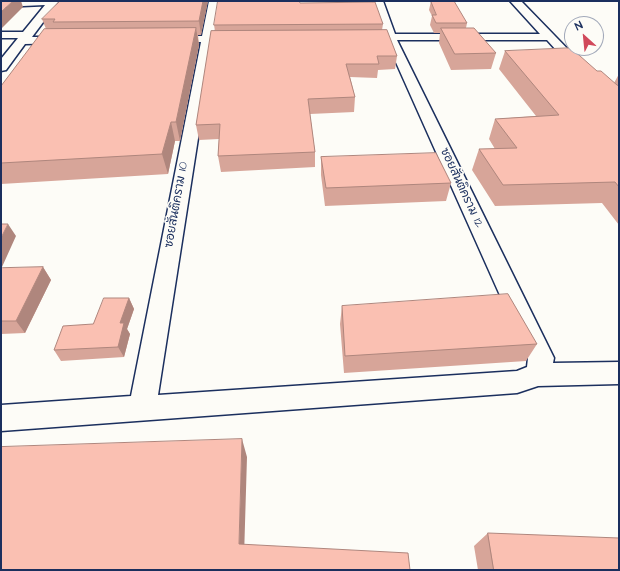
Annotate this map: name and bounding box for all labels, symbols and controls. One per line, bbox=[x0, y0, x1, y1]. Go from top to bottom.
north arrow bbox=[564, 16, 604, 56]
text: N bbox=[572, 18, 585, 34]
street label: ซอยสันติคราม 12 bbox=[436, 146, 486, 230]
street label: ซอยสันติคราม 10 bbox=[162, 161, 192, 249]

